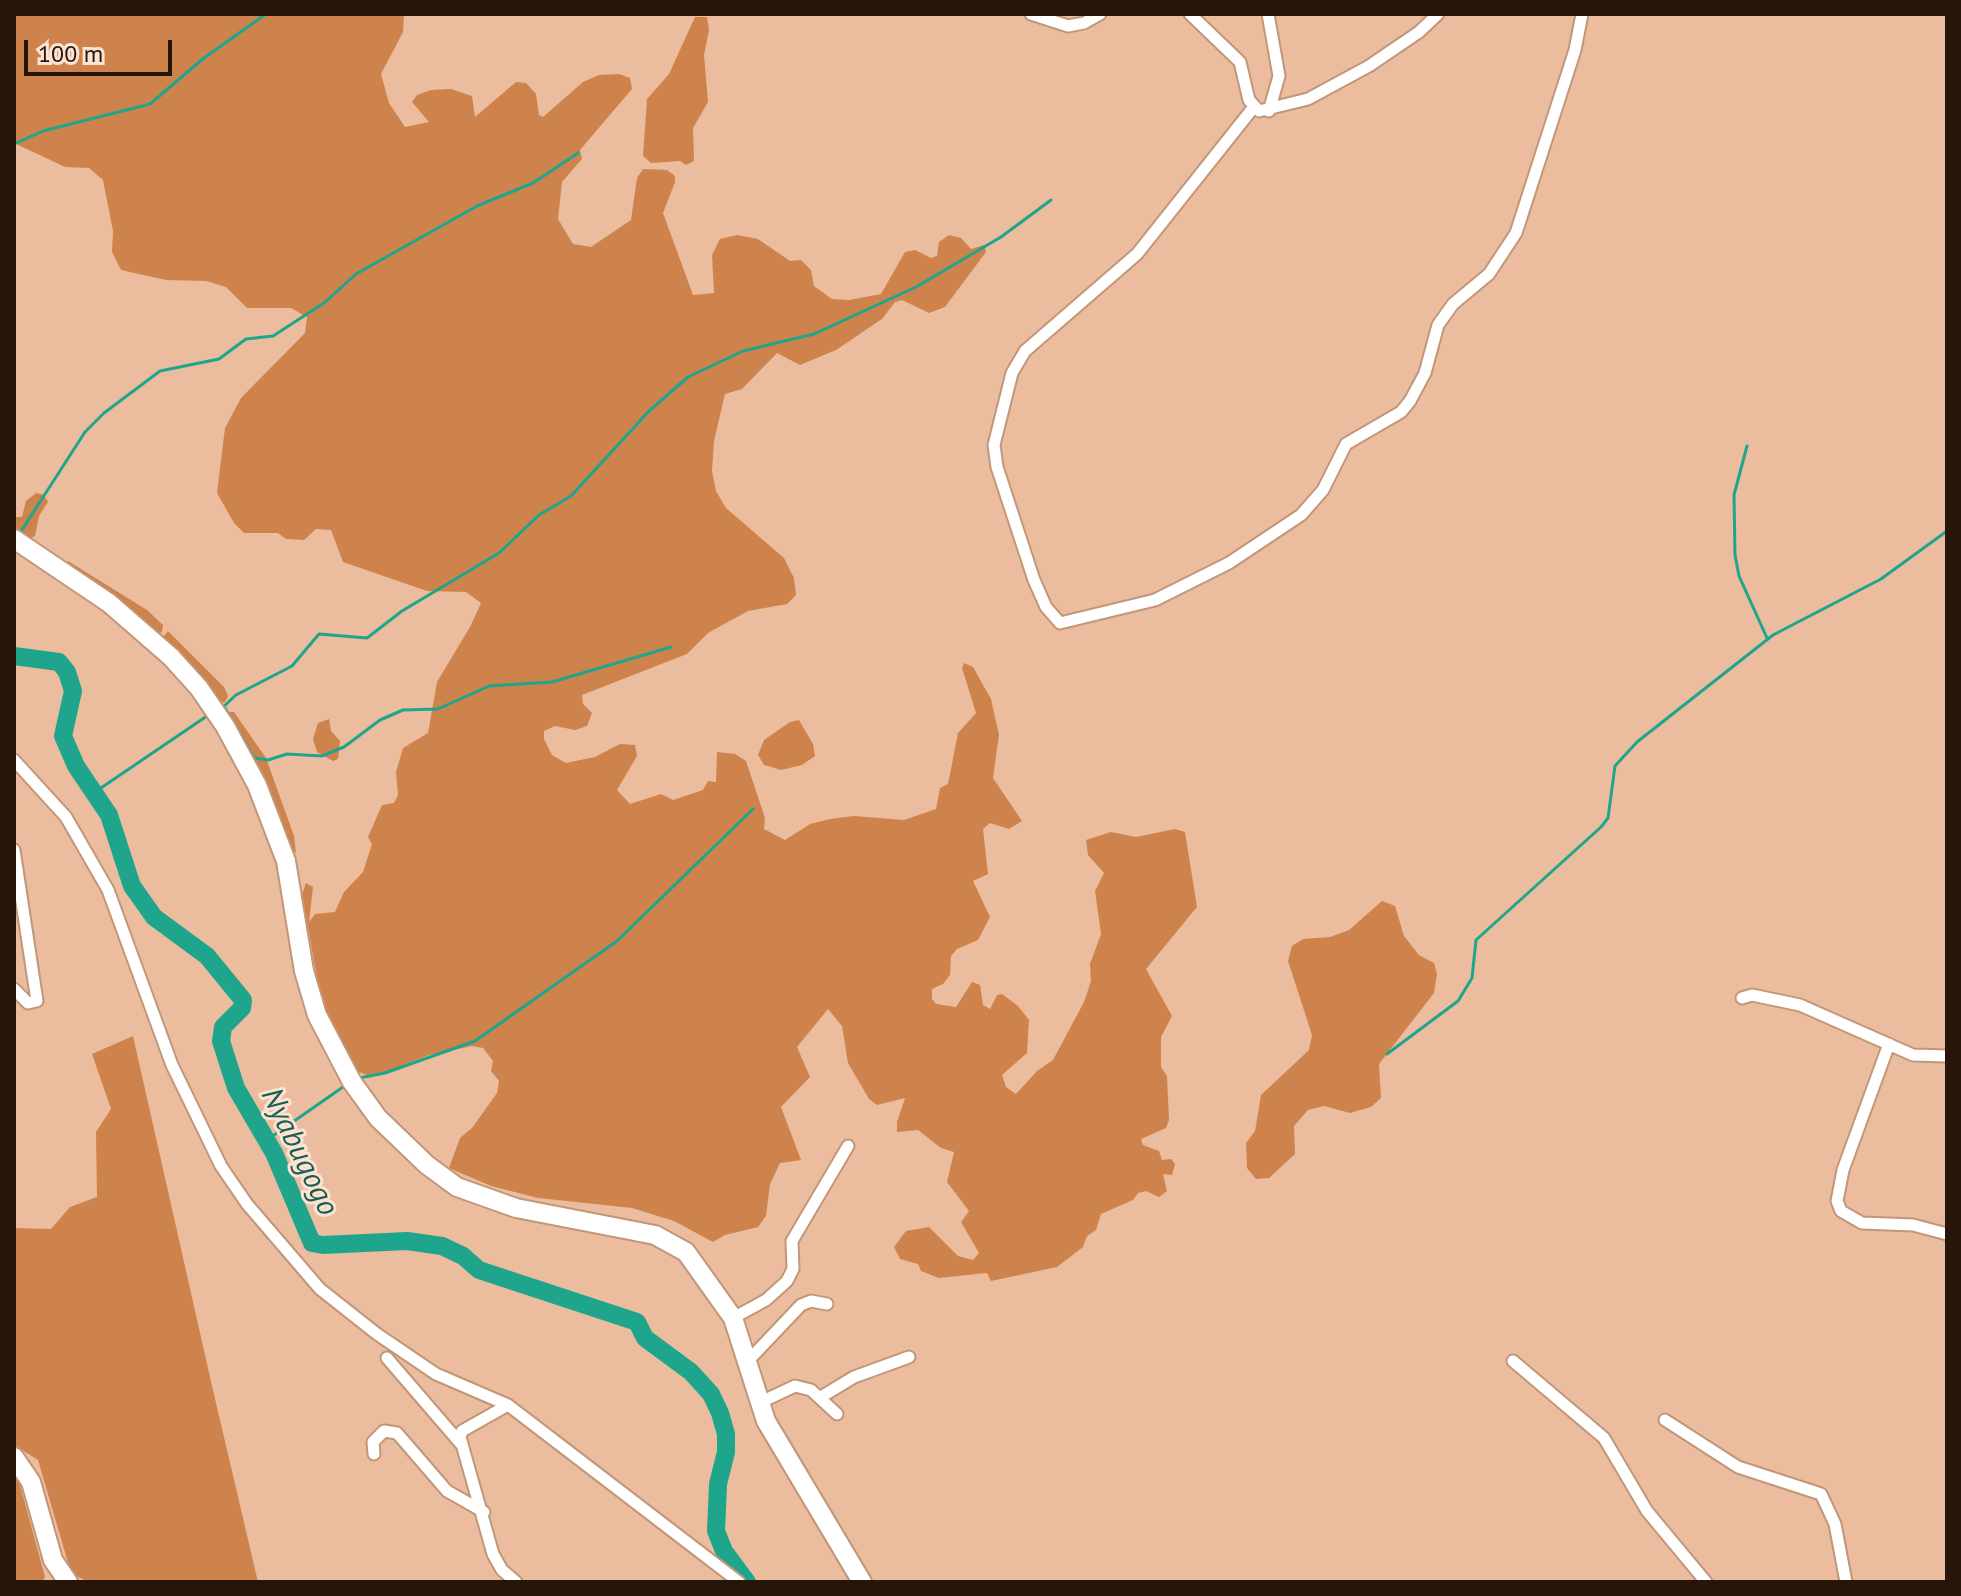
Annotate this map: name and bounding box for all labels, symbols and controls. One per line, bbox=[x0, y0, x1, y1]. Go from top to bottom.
scale bar bbox=[28, 24, 176, 74]
text: 100 m bbox=[38, 38, 103, 69]
water label: Nyabugogo bbox=[253, 1082, 345, 1222]

